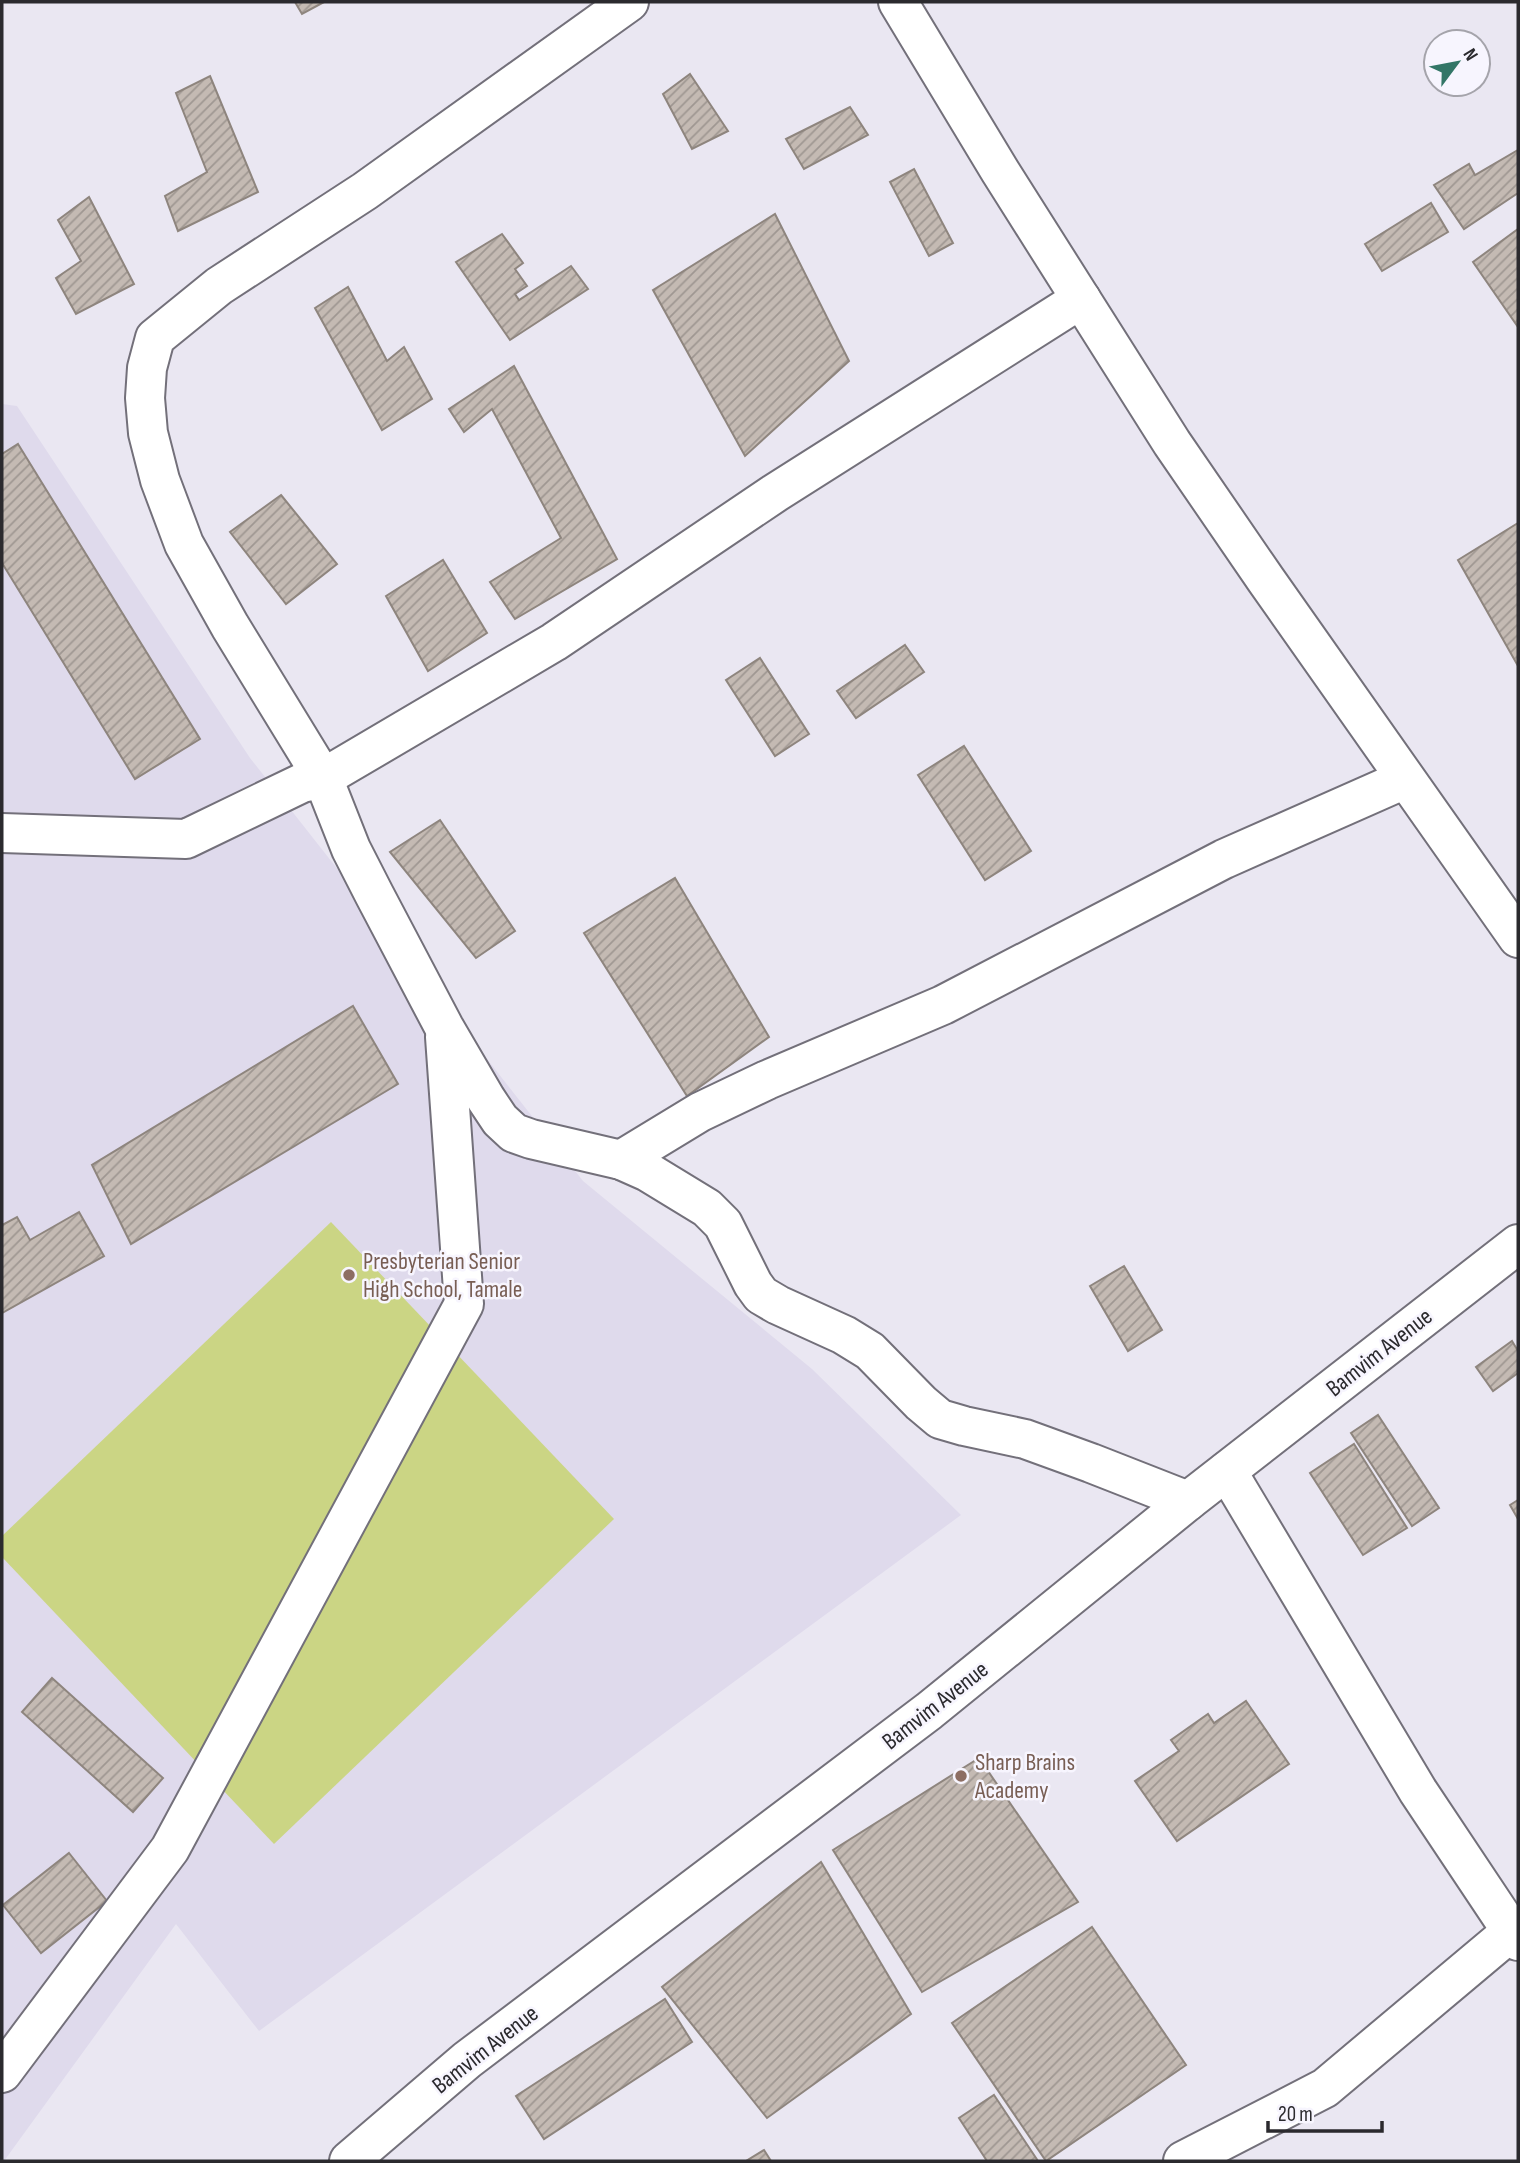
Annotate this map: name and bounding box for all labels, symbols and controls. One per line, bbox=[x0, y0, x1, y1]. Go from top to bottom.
north arrow bbox=[1422, 28, 1492, 98]
text: N bbox=[1458, 44, 1483, 65]
place label: Presbyterian Senior High School, Tamale bbox=[363, 1247, 522, 1304]
marker: Presbyterian Senior High School, Tamale bbox=[341, 1267, 357, 1283]
street label: Bamvim Avenue bbox=[1320, 1302, 1438, 1403]
street label: Bamvim Avenue bbox=[876, 1655, 994, 1756]
place label: Sharp Brains Academy bbox=[974, 1748, 1075, 1805]
marker: Sharp Brains Academy bbox=[953, 1768, 969, 1784]
street label: Bamvim Avenue bbox=[426, 1999, 544, 2100]
scale bar bbox=[1268, 2090, 1382, 2134]
text: 20 m bbox=[1278, 2102, 1313, 2127]

